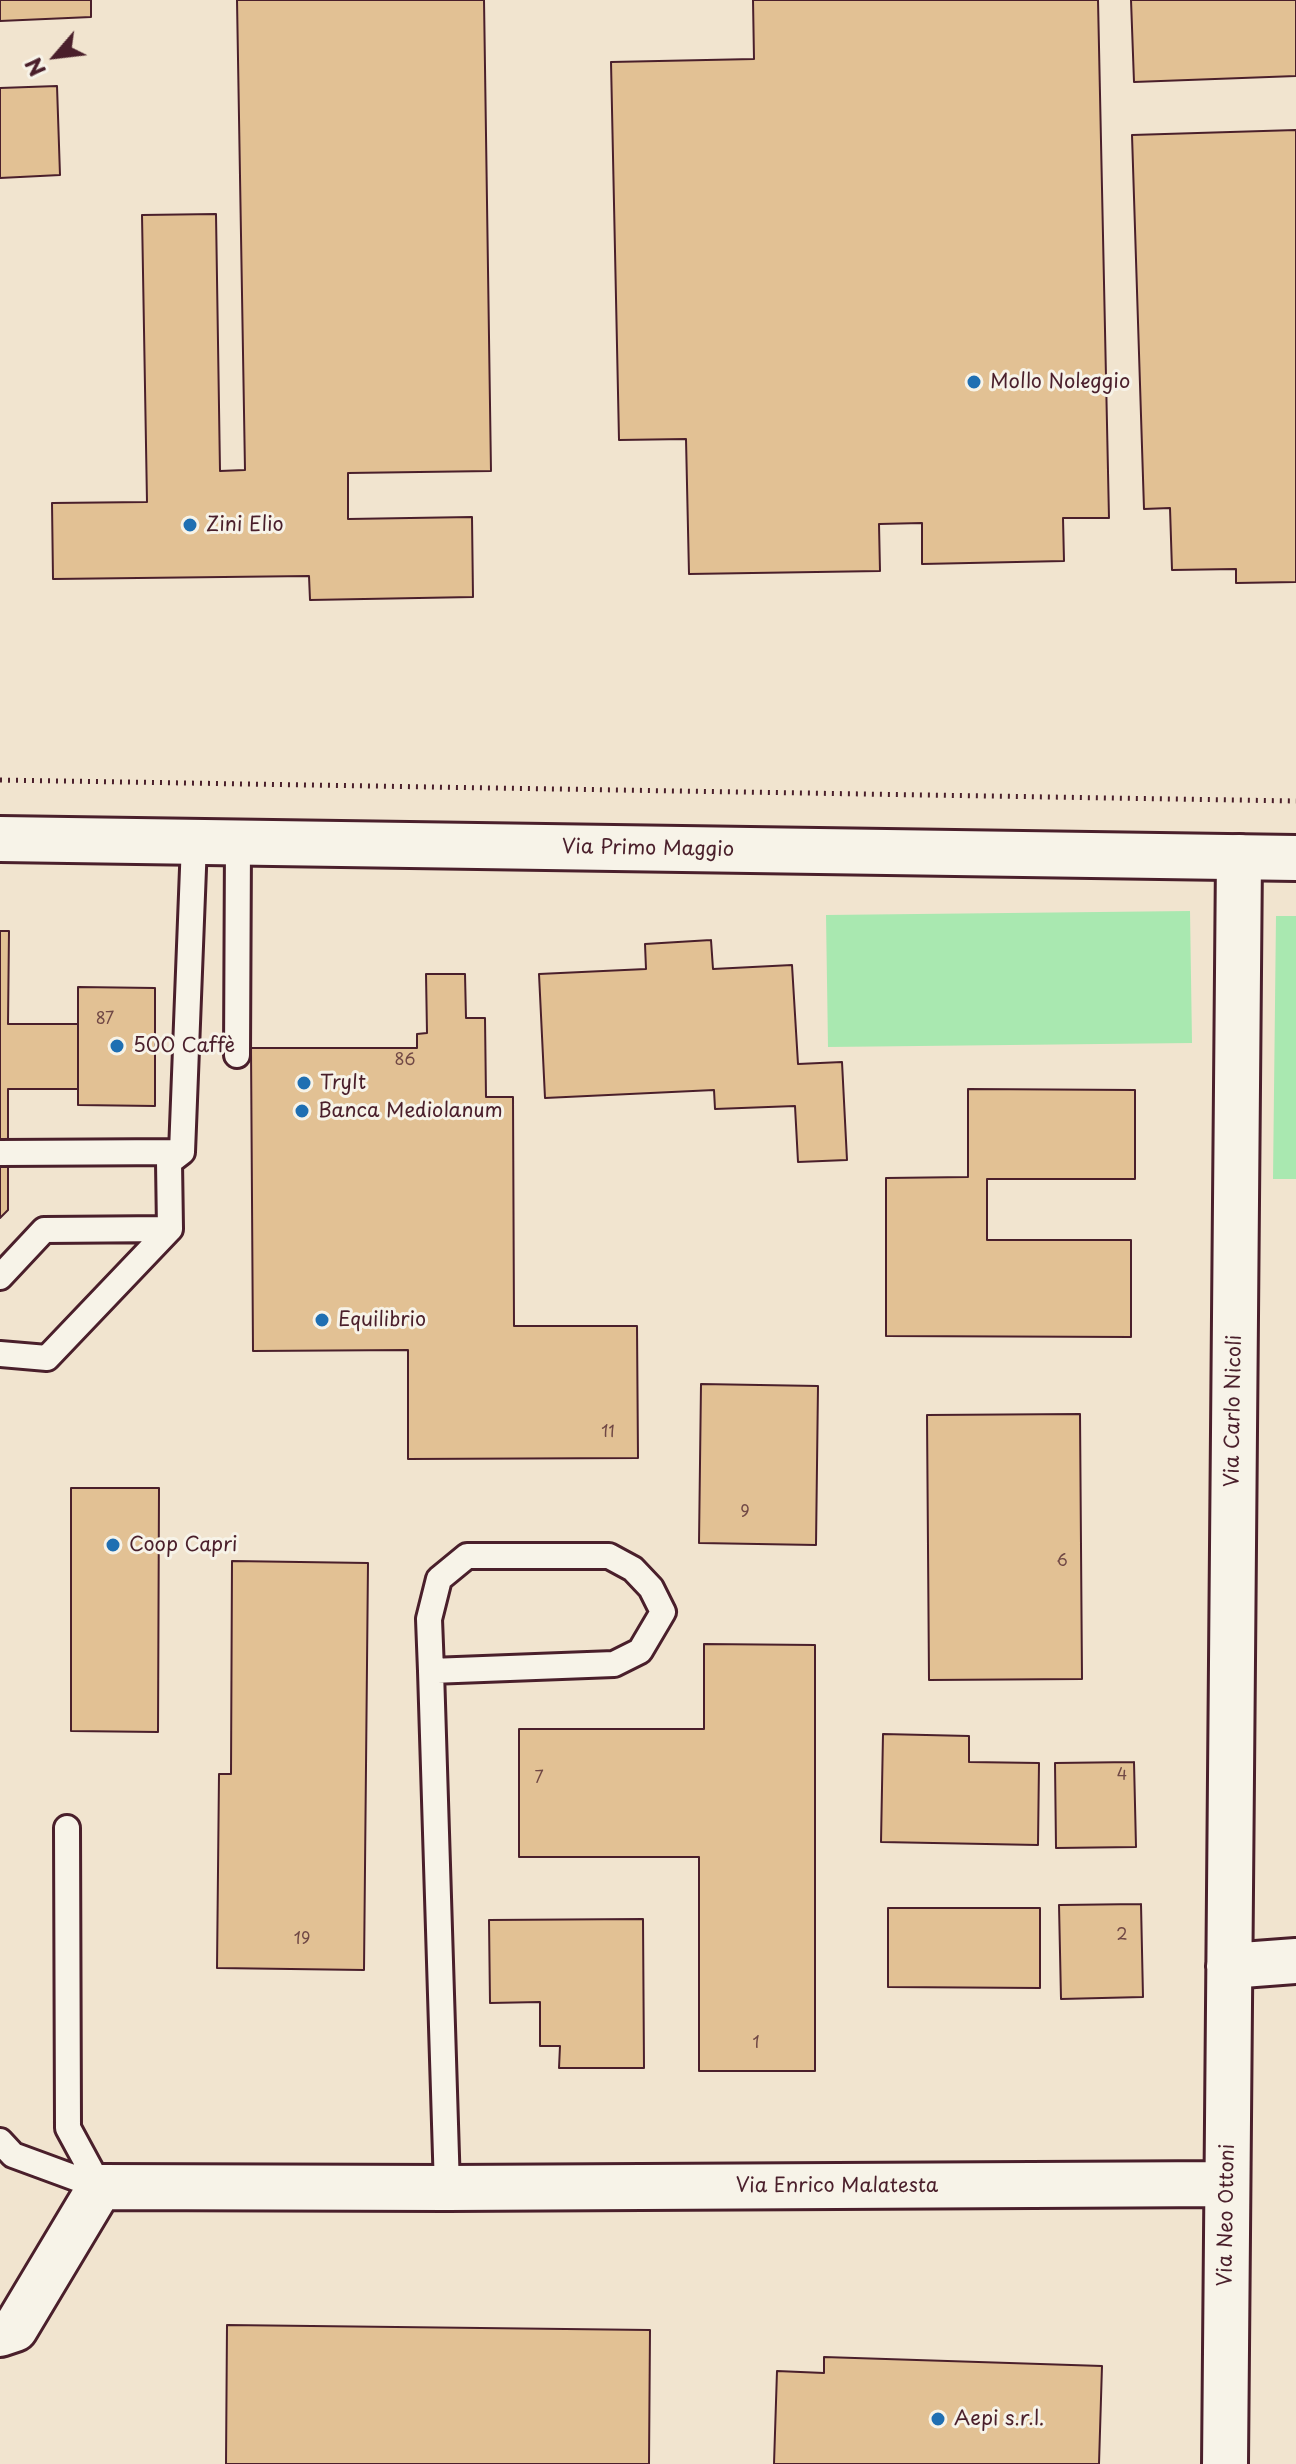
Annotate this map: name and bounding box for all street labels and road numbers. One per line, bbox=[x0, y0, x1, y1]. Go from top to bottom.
street label: Via Primo Maggio bbox=[562, 835, 734, 863]
street label: Via Carlo Nicoli bbox=[1221, 1335, 1247, 1487]
street label: Via Neo Ottoni bbox=[1214, 2144, 1240, 2286]
street label: Via Enrico Malatesta bbox=[736, 2174, 938, 2198]

